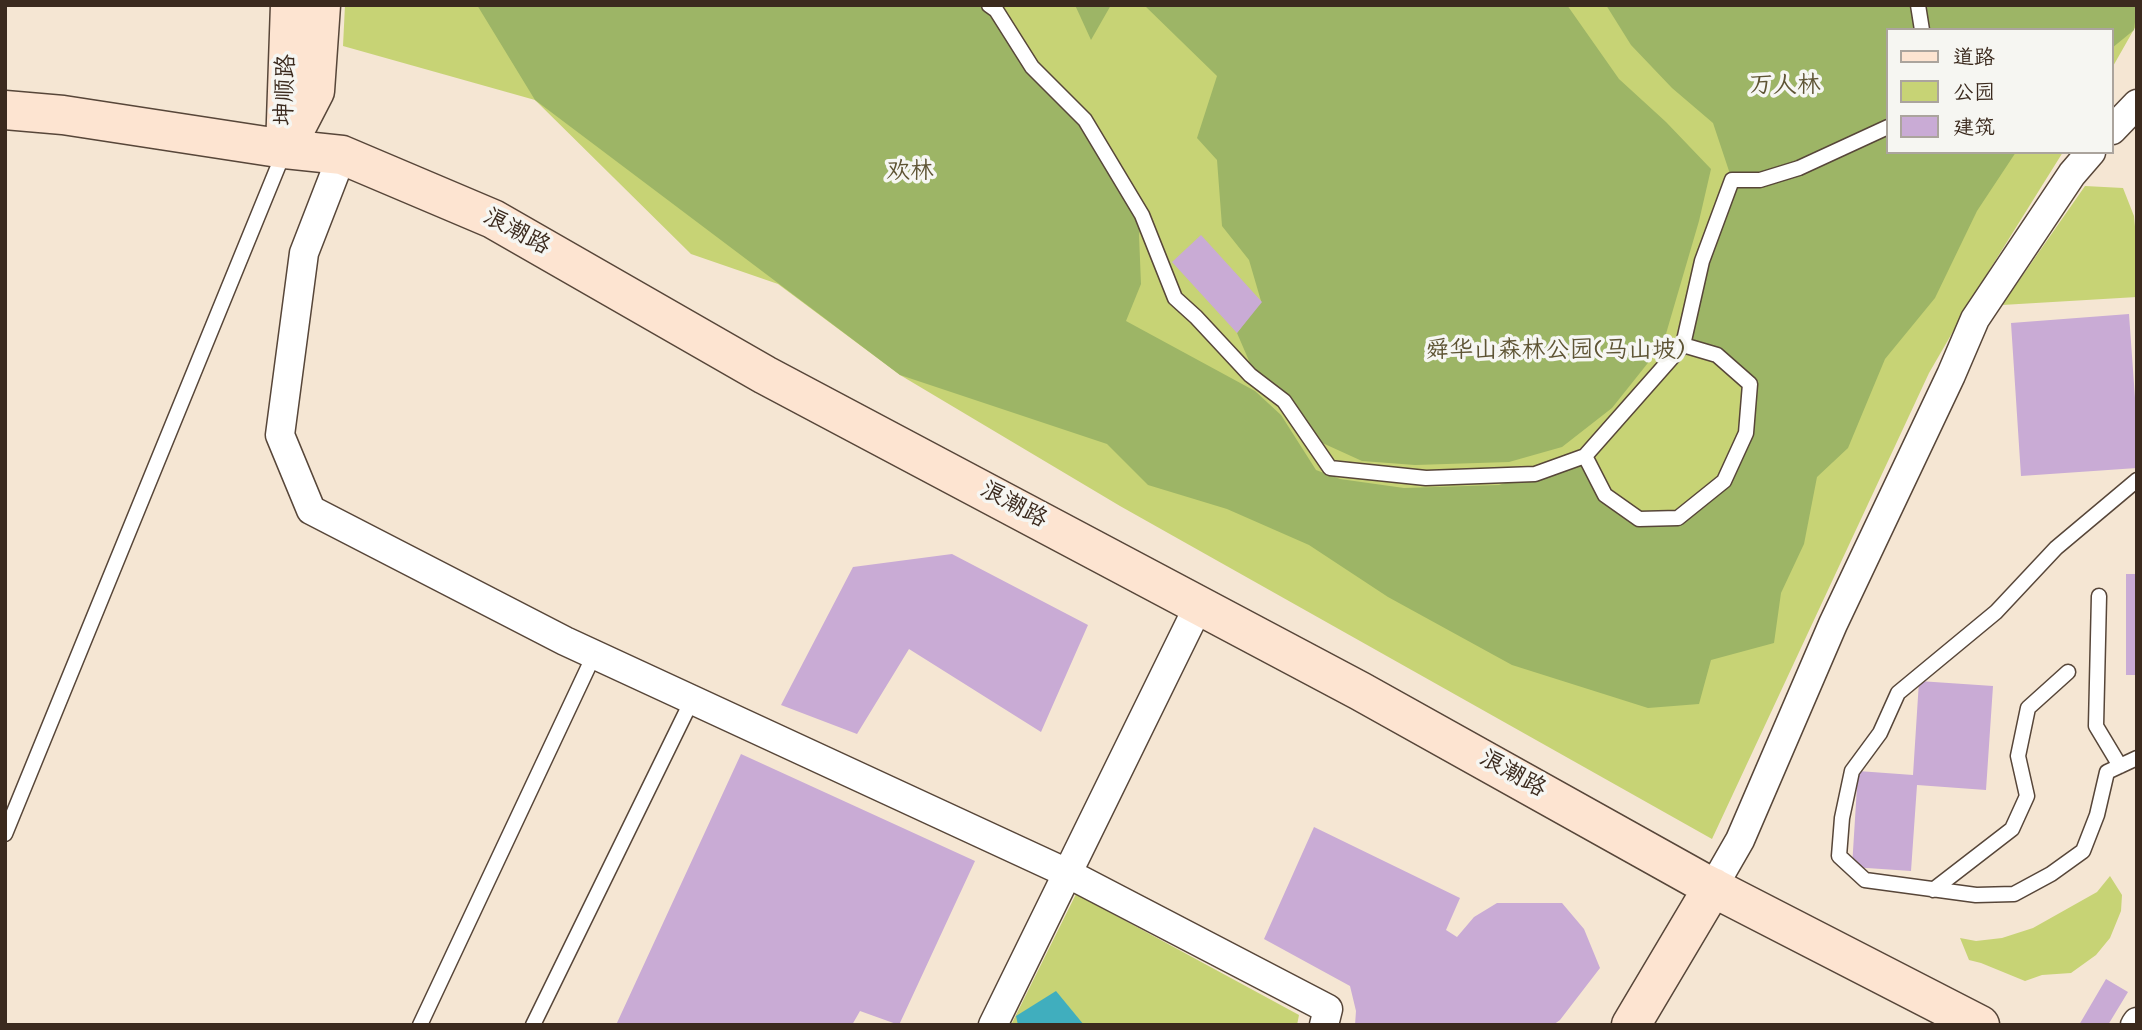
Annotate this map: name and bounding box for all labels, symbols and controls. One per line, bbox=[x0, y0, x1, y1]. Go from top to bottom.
legend bbox=[1886, 28, 2114, 154]
text: 道路 bbox=[1953, 44, 1995, 72]
street label: 坤顺路 bbox=[271, 54, 303, 126]
park label: 万人林 bbox=[1749, 73, 1821, 101]
text: 公园 bbox=[1953, 79, 1995, 107]
text: 建筑 bbox=[1953, 114, 1995, 142]
park label: 欢林 bbox=[886, 159, 934, 187]
street label: 浪潮路 bbox=[477, 203, 555, 263]
park label: 舜华山森林公园(马山坡) bbox=[1426, 338, 1684, 366]
street label: 浪潮路 bbox=[974, 476, 1052, 536]
street label: 浪潮路 bbox=[1474, 745, 1550, 805]

